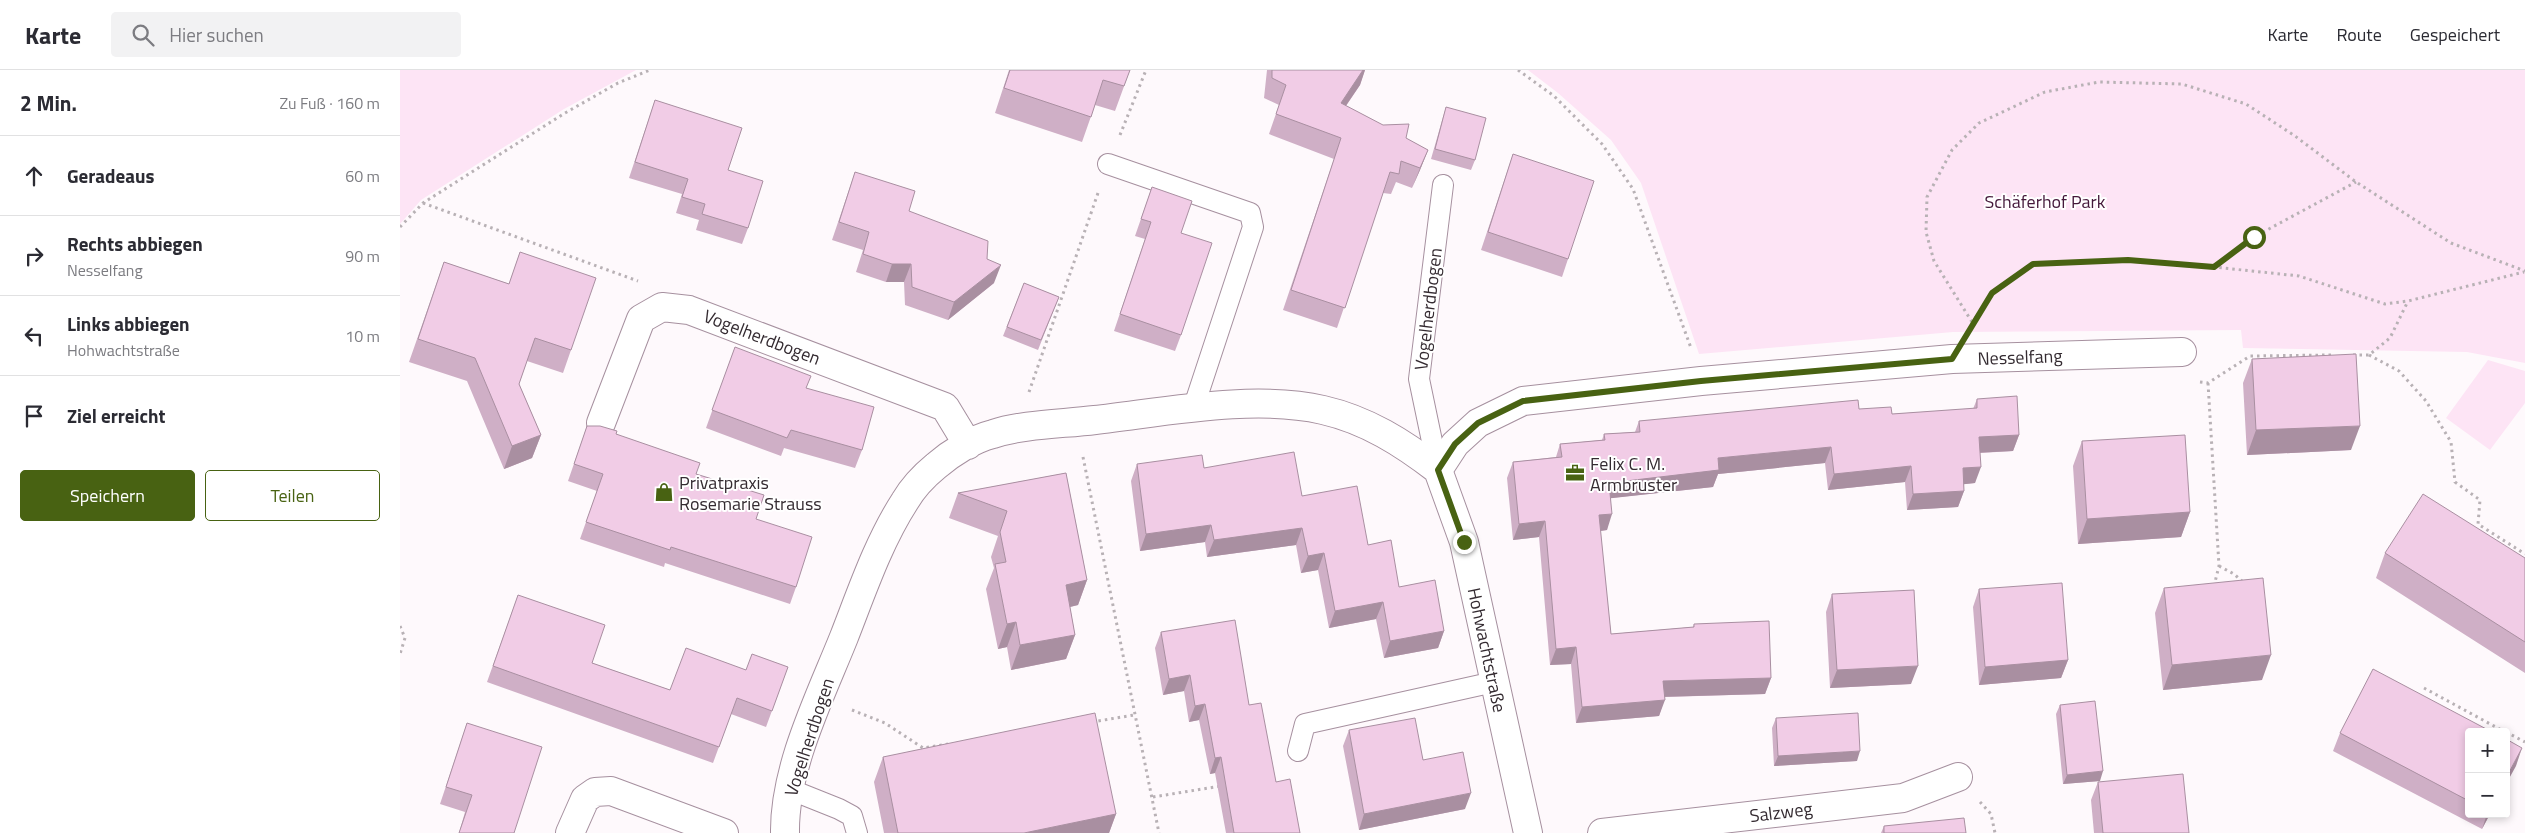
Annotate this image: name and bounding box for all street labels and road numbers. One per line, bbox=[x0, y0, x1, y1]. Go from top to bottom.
street label: Vogelherdbogen bbox=[1407, 246, 1449, 372]
street label: Vogelherdbogen bbox=[700, 302, 824, 372]
street label: Nesselfang bbox=[1977, 342, 2063, 372]
street label: Hohwachtstraße bbox=[1461, 585, 1513, 715]
street label: Vogelherdbogen bbox=[777, 674, 841, 800]
street label: Salzweg bbox=[1748, 795, 1814, 829]

